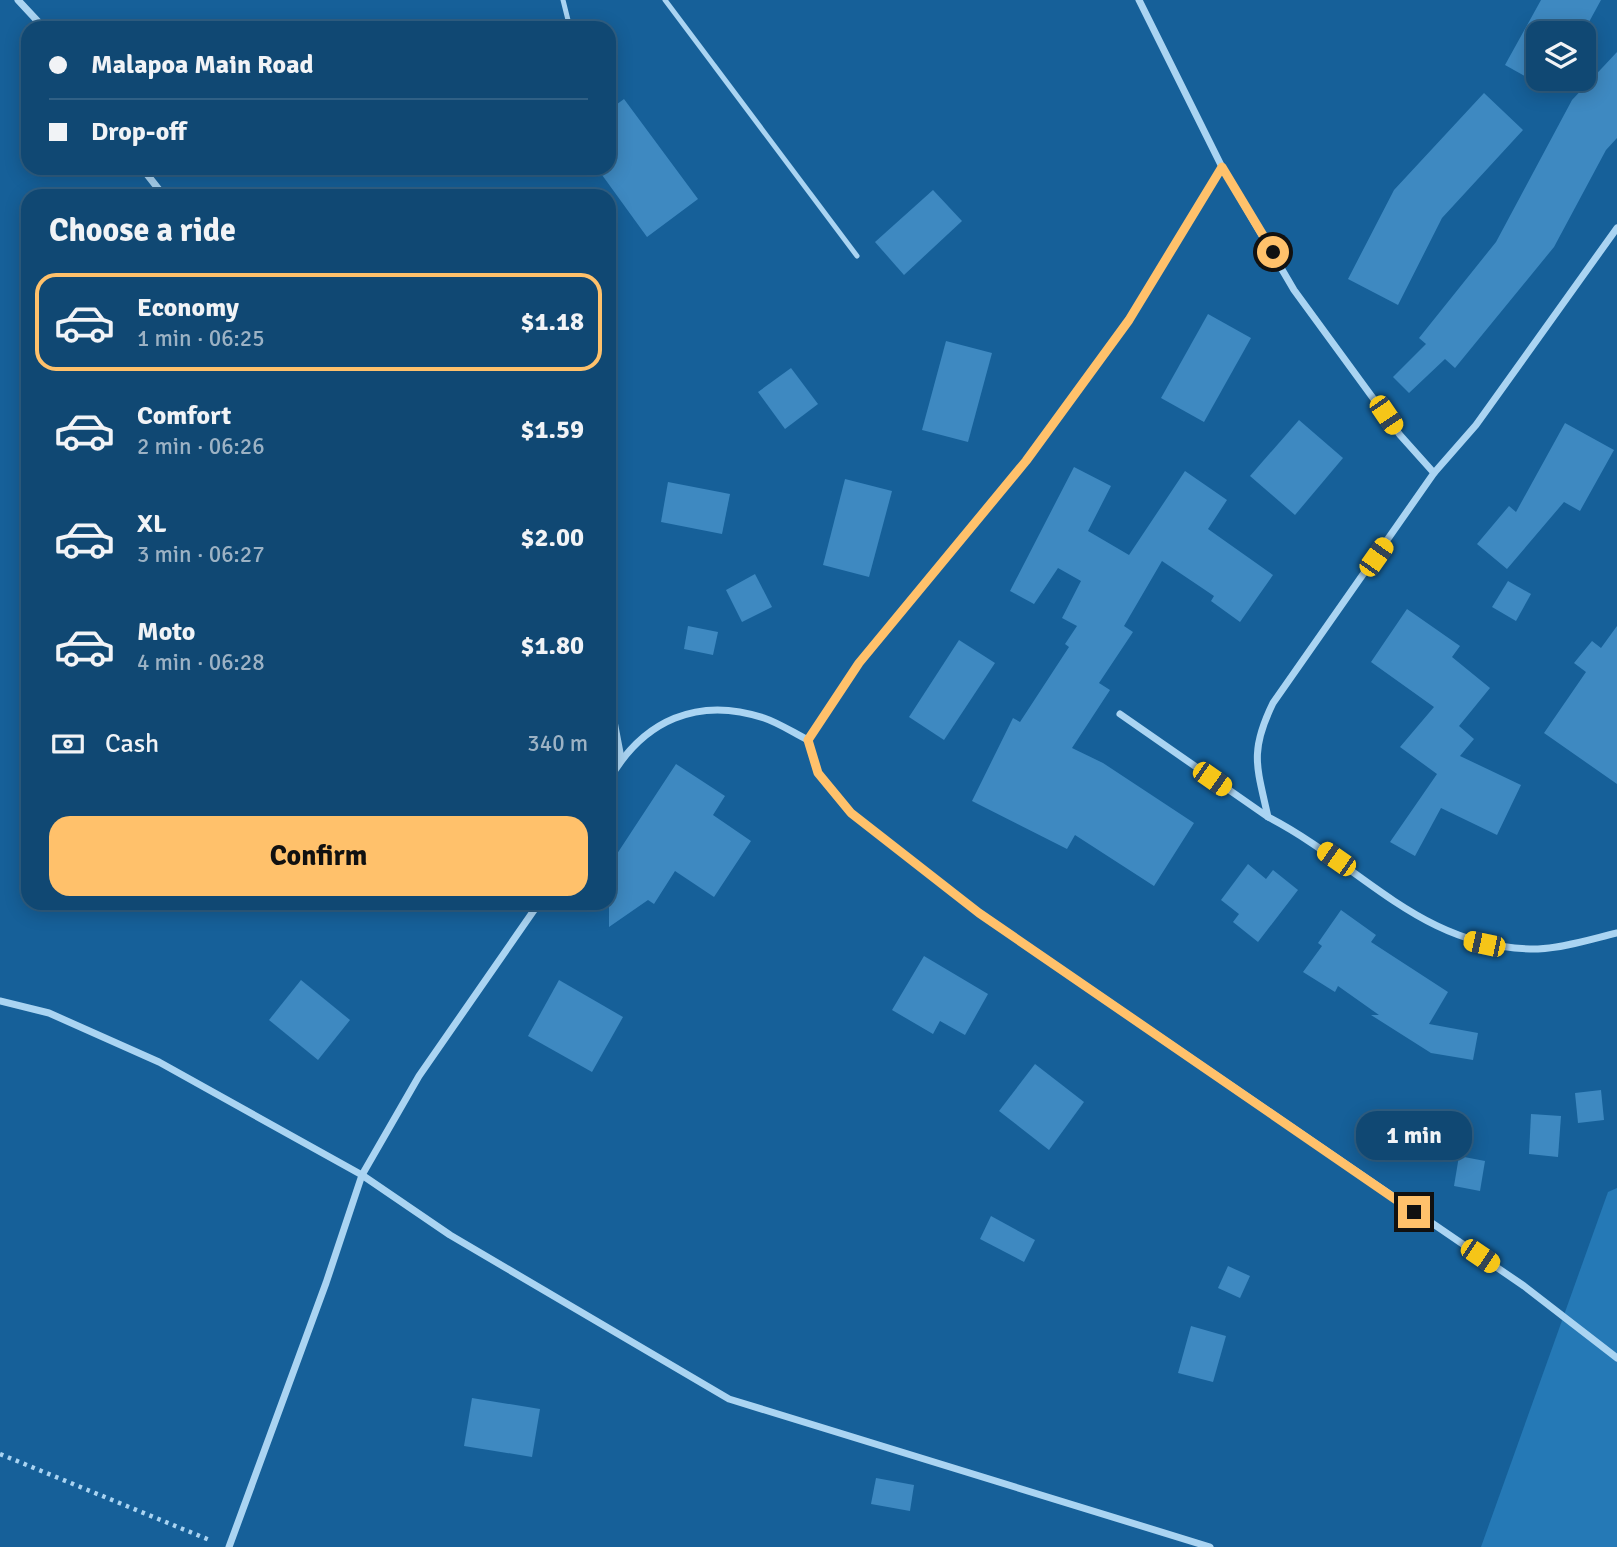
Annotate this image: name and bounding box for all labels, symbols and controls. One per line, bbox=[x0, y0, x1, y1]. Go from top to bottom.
map controls bbox=[1526, 21, 1596, 91]
button: layers bbox=[1526, 21, 1596, 91]
text: Malapoa Main Road bbox=[91, 49, 313, 81]
text: Drop-off bbox=[91, 116, 187, 148]
text: Choose a ride bbox=[49, 211, 236, 250]
route start bbox=[1257, 236, 1289, 268]
icon: car bbox=[53, 291, 116, 354]
text: Economy bbox=[137, 292, 239, 324]
text: $1.18 bbox=[520, 306, 584, 338]
text: 1 min · 06:25 bbox=[137, 324, 265, 353]
car bbox=[1366, 392, 1407, 438]
icon: car bbox=[53, 399, 116, 462]
text: Comfort bbox=[137, 400, 231, 432]
text: $1.59 bbox=[520, 414, 584, 446]
text: 2 min · 06:26 bbox=[137, 432, 265, 461]
icon: car bbox=[53, 507, 116, 570]
text: XL bbox=[137, 508, 167, 540]
text: $2.00 bbox=[520, 522, 584, 554]
car bbox=[1356, 534, 1397, 580]
text: 3 min · 06:27 bbox=[137, 540, 265, 569]
icon: car bbox=[53, 615, 116, 678]
text: Moto bbox=[137, 616, 195, 648]
text: $1.80 bbox=[520, 630, 584, 662]
text: 4 min · 06:28 bbox=[137, 648, 265, 677]
icon: cash bbox=[49, 725, 87, 763]
text: Cash bbox=[105, 728, 159, 760]
text: 340 m bbox=[527, 729, 588, 758]
car bbox=[1189, 758, 1236, 800]
button: Confirm bbox=[49, 816, 588, 896]
car bbox=[1313, 838, 1360, 880]
car bbox=[1462, 929, 1507, 959]
callout: 1 min bbox=[1356, 1110, 1472, 1160]
text: 1 min bbox=[1386, 1121, 1442, 1150]
route end bbox=[1398, 1196, 1430, 1228]
car bbox=[1457, 1236, 1504, 1276]

